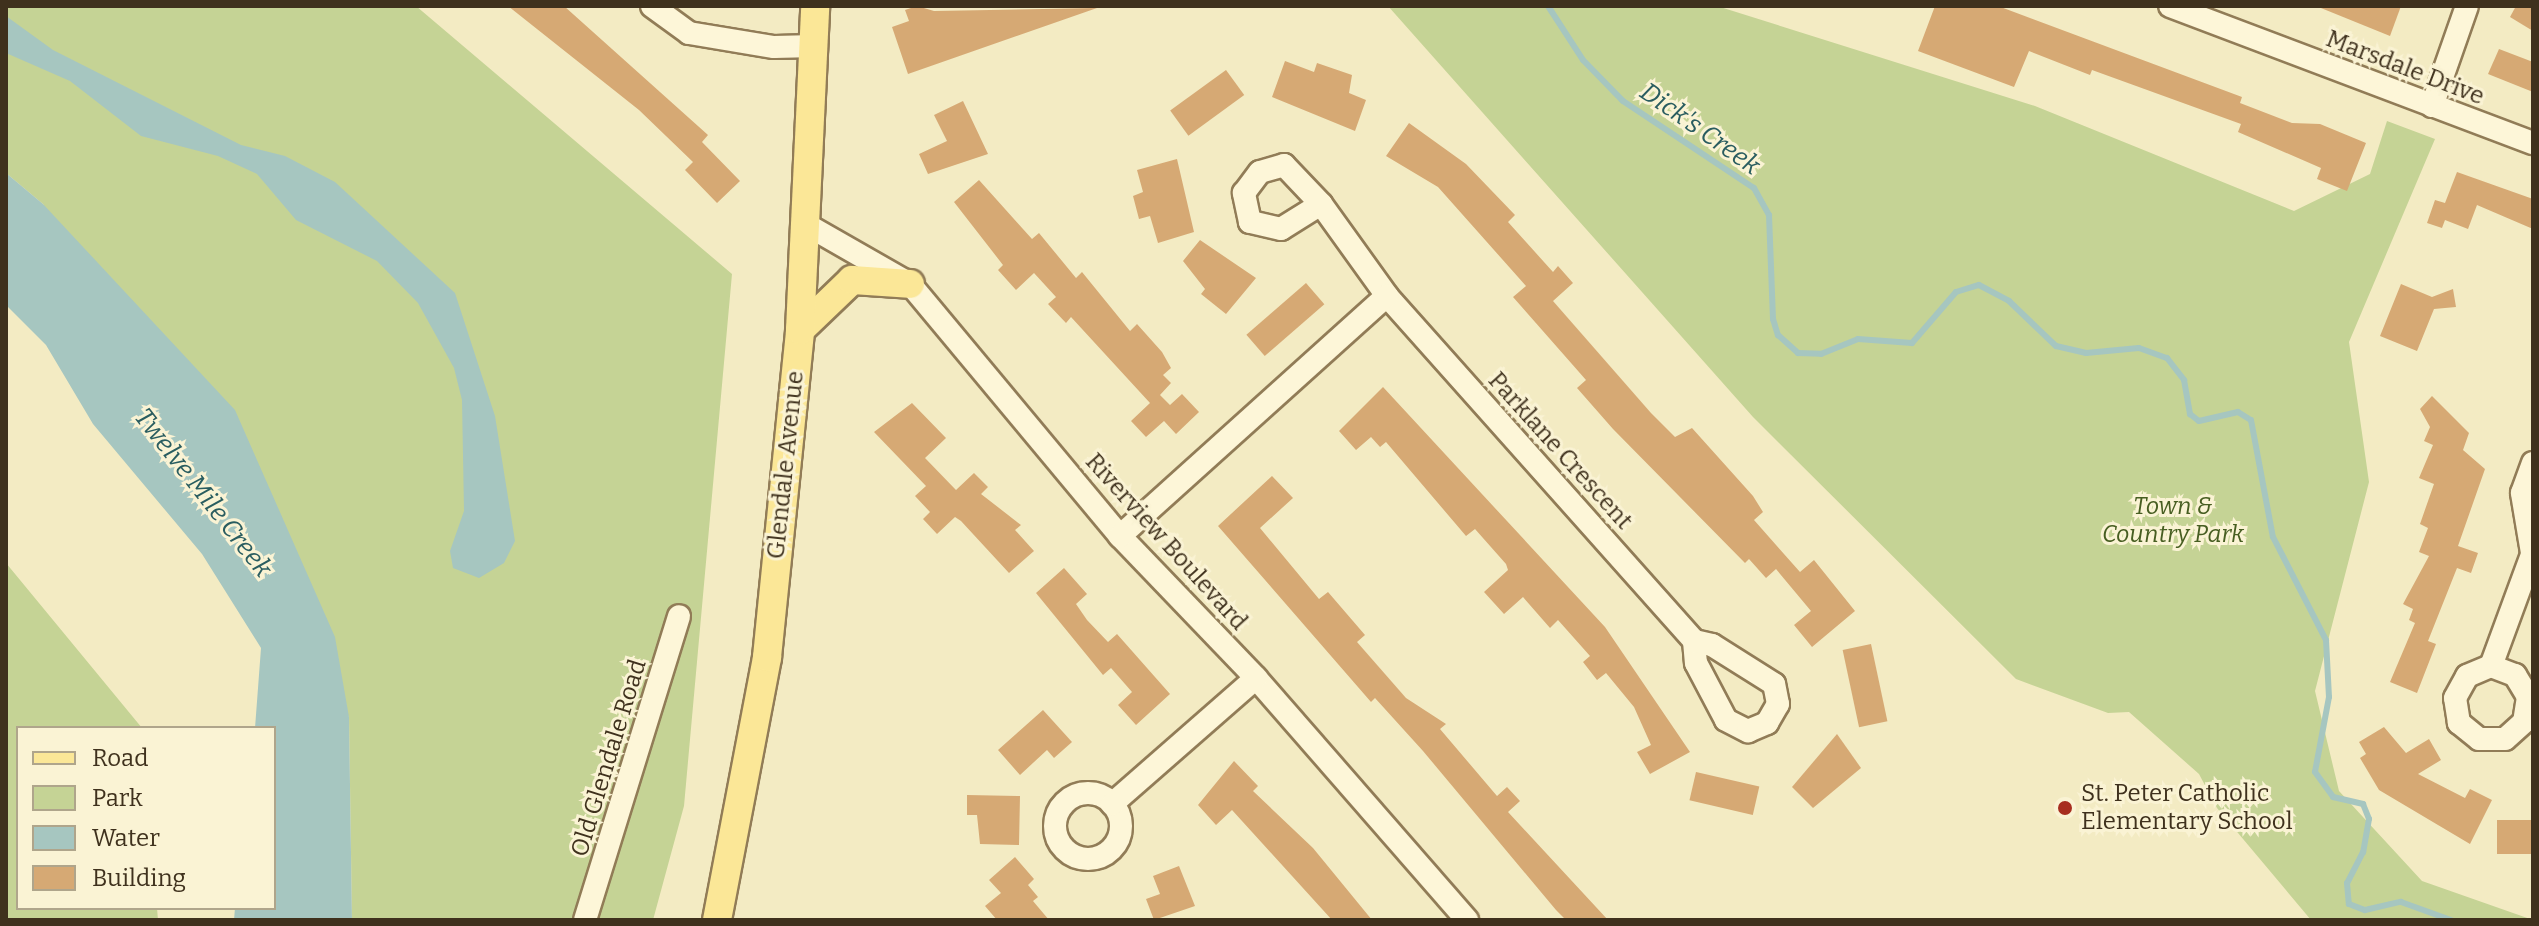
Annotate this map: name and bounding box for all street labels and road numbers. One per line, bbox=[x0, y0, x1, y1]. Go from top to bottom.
street label: Marsdale Drive bbox=[2322, 25, 2488, 111]
street label: Parklane Crescent bbox=[1482, 367, 1638, 535]
street label: Glendale Avenue bbox=[762, 370, 810, 560]
street label: Riverview Boulevard bbox=[1079, 448, 1253, 636]
street label: Old Glendale Road bbox=[565, 656, 653, 860]

